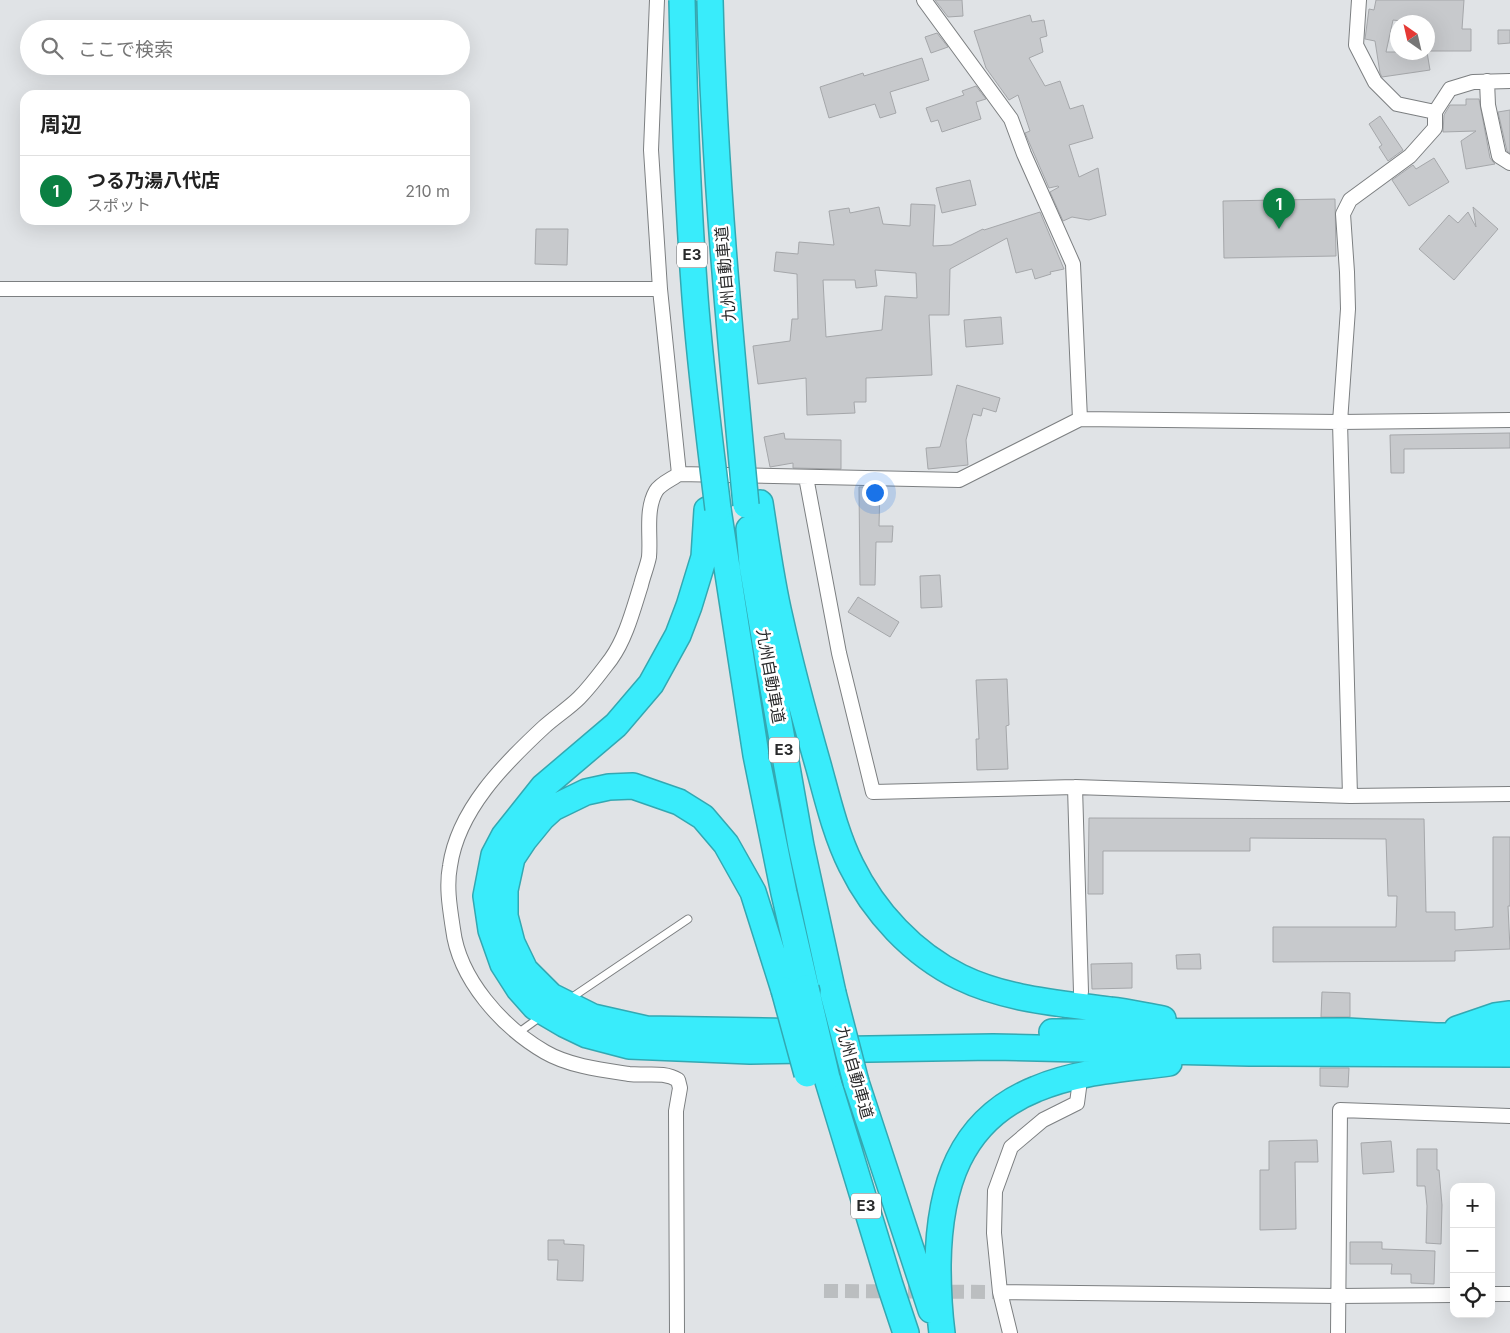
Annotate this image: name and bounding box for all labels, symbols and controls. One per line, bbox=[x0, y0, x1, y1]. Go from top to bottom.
north arrow bbox=[1390, 15, 1435, 60]
search box bbox=[20, 20, 470, 75]
icon: search bbox=[38, 34, 66, 62]
text: ここで検索 bbox=[78, 38, 173, 61]
text: 周辺 bbox=[40, 112, 82, 137]
text: つる乃湯八代店 bbox=[87, 169, 220, 192]
text: 1 bbox=[53, 181, 59, 201]
text: 210 m bbox=[405, 181, 450, 201]
pin: 1 bbox=[1263, 188, 1295, 229]
text: スポット bbox=[87, 195, 151, 215]
street label: 九州自動車道 bbox=[711, 225, 739, 323]
road number: E3 bbox=[677, 242, 707, 268]
your location bbox=[862, 480, 888, 506]
street label: 九州自動車道 bbox=[753, 627, 789, 725]
road number: E3 bbox=[769, 738, 799, 762]
street label: 九州自動車道 bbox=[832, 1023, 878, 1121]
map controls bbox=[1450, 1183, 1495, 1318]
button: + bbox=[1450, 1183, 1495, 1228]
road number: E3 bbox=[851, 1194, 881, 1218]
button: − bbox=[1450, 1228, 1495, 1273]
button: locate bbox=[1450, 1273, 1495, 1318]

